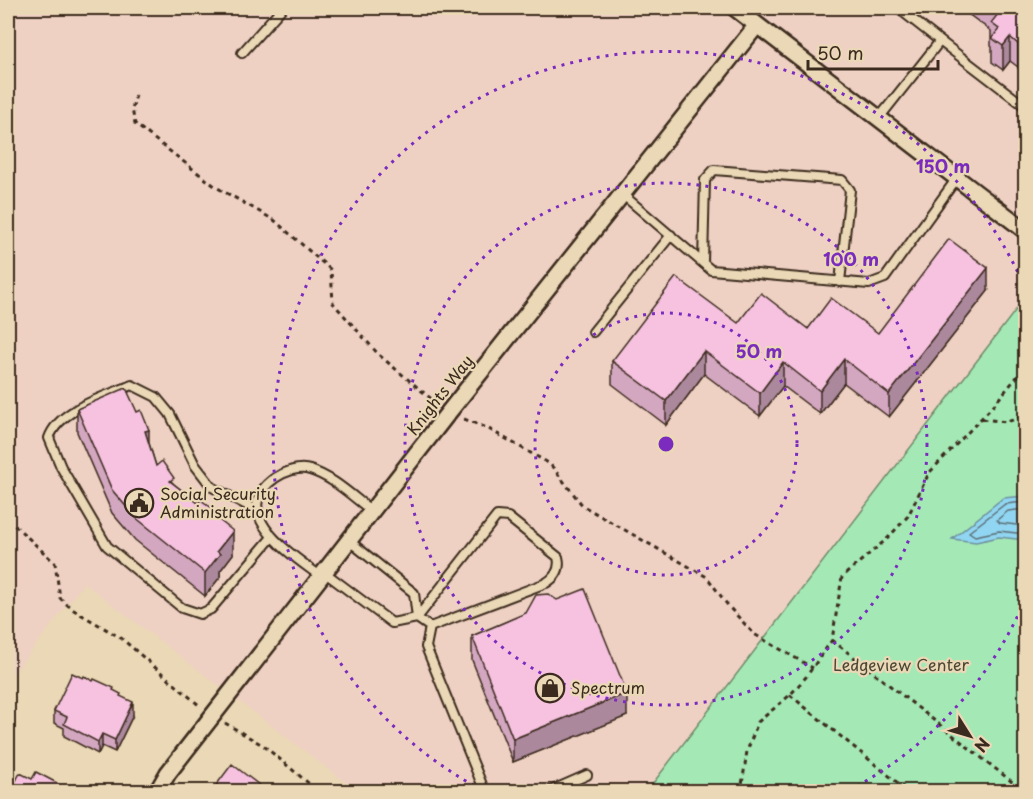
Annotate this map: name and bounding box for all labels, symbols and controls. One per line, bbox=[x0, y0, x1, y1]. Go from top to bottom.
scale bar bbox=[808, 33, 938, 71]
text: 50 m bbox=[817, 39, 864, 66]
text: 150 m bbox=[916, 152, 970, 179]
text: 100 m bbox=[823, 245, 879, 272]
text: 50 m bbox=[736, 337, 782, 364]
street label: Knights Way bbox=[400, 349, 478, 440]
centre of rings bbox=[656, 434, 676, 454]
place label: Social Security Administration bbox=[160, 481, 276, 523]
public building icon: Social Security Administration bbox=[123, 487, 155, 519]
park label: Ledgeview Center bbox=[833, 652, 969, 676]
shop icon: Spectrum bbox=[534, 672, 566, 704]
place label: Spectrum bbox=[571, 675, 645, 699]
north arrow bbox=[940, 706, 1000, 766]
text: N bbox=[969, 733, 996, 758]

